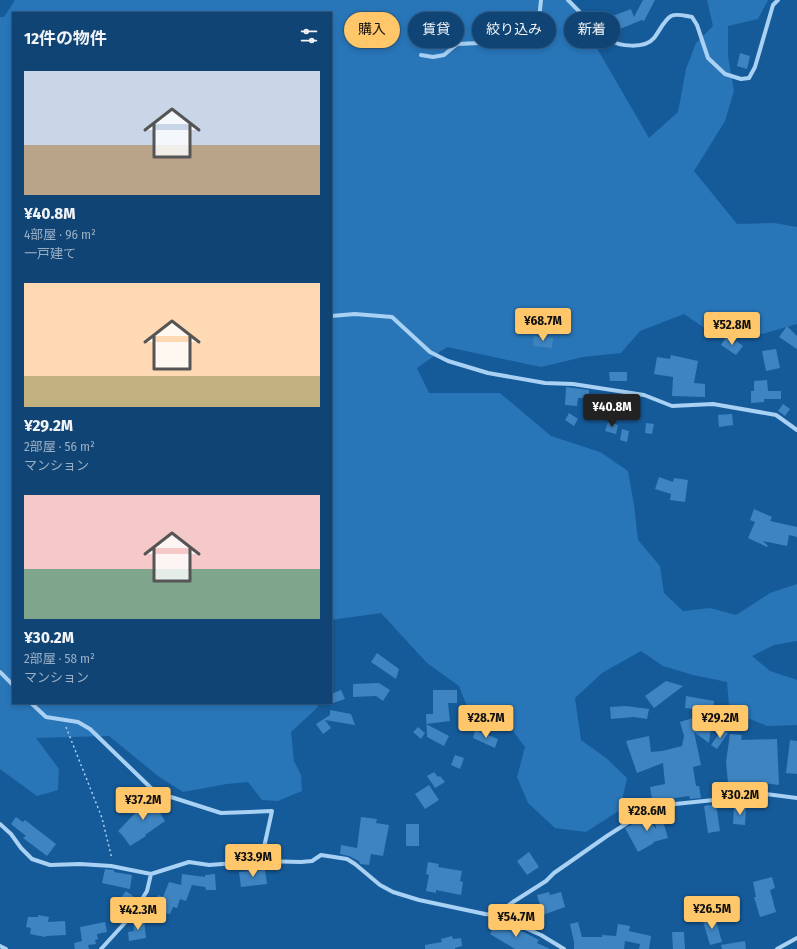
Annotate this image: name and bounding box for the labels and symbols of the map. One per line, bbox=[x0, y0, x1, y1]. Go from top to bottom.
pin: ¥68.7M bbox=[510, 308, 576, 342]
pin: ¥52.8M bbox=[699, 312, 765, 346]
pin: ¥40.8M bbox=[579, 394, 645, 428]
pin: ¥28.7M bbox=[453, 705, 519, 739]
pin: ¥29.2M bbox=[687, 705, 753, 739]
pin: ¥30.2M bbox=[707, 782, 773, 816]
pin: ¥37.2M bbox=[110, 787, 176, 821]
pin: ¥28.6M bbox=[614, 798, 680, 832]
pin: ¥33.9M bbox=[220, 844, 286, 878]
pin: ¥26.5M bbox=[679, 896, 745, 930]
pin: ¥42.3M bbox=[105, 897, 171, 931]
pin: ¥54.7M bbox=[483, 904, 549, 938]

